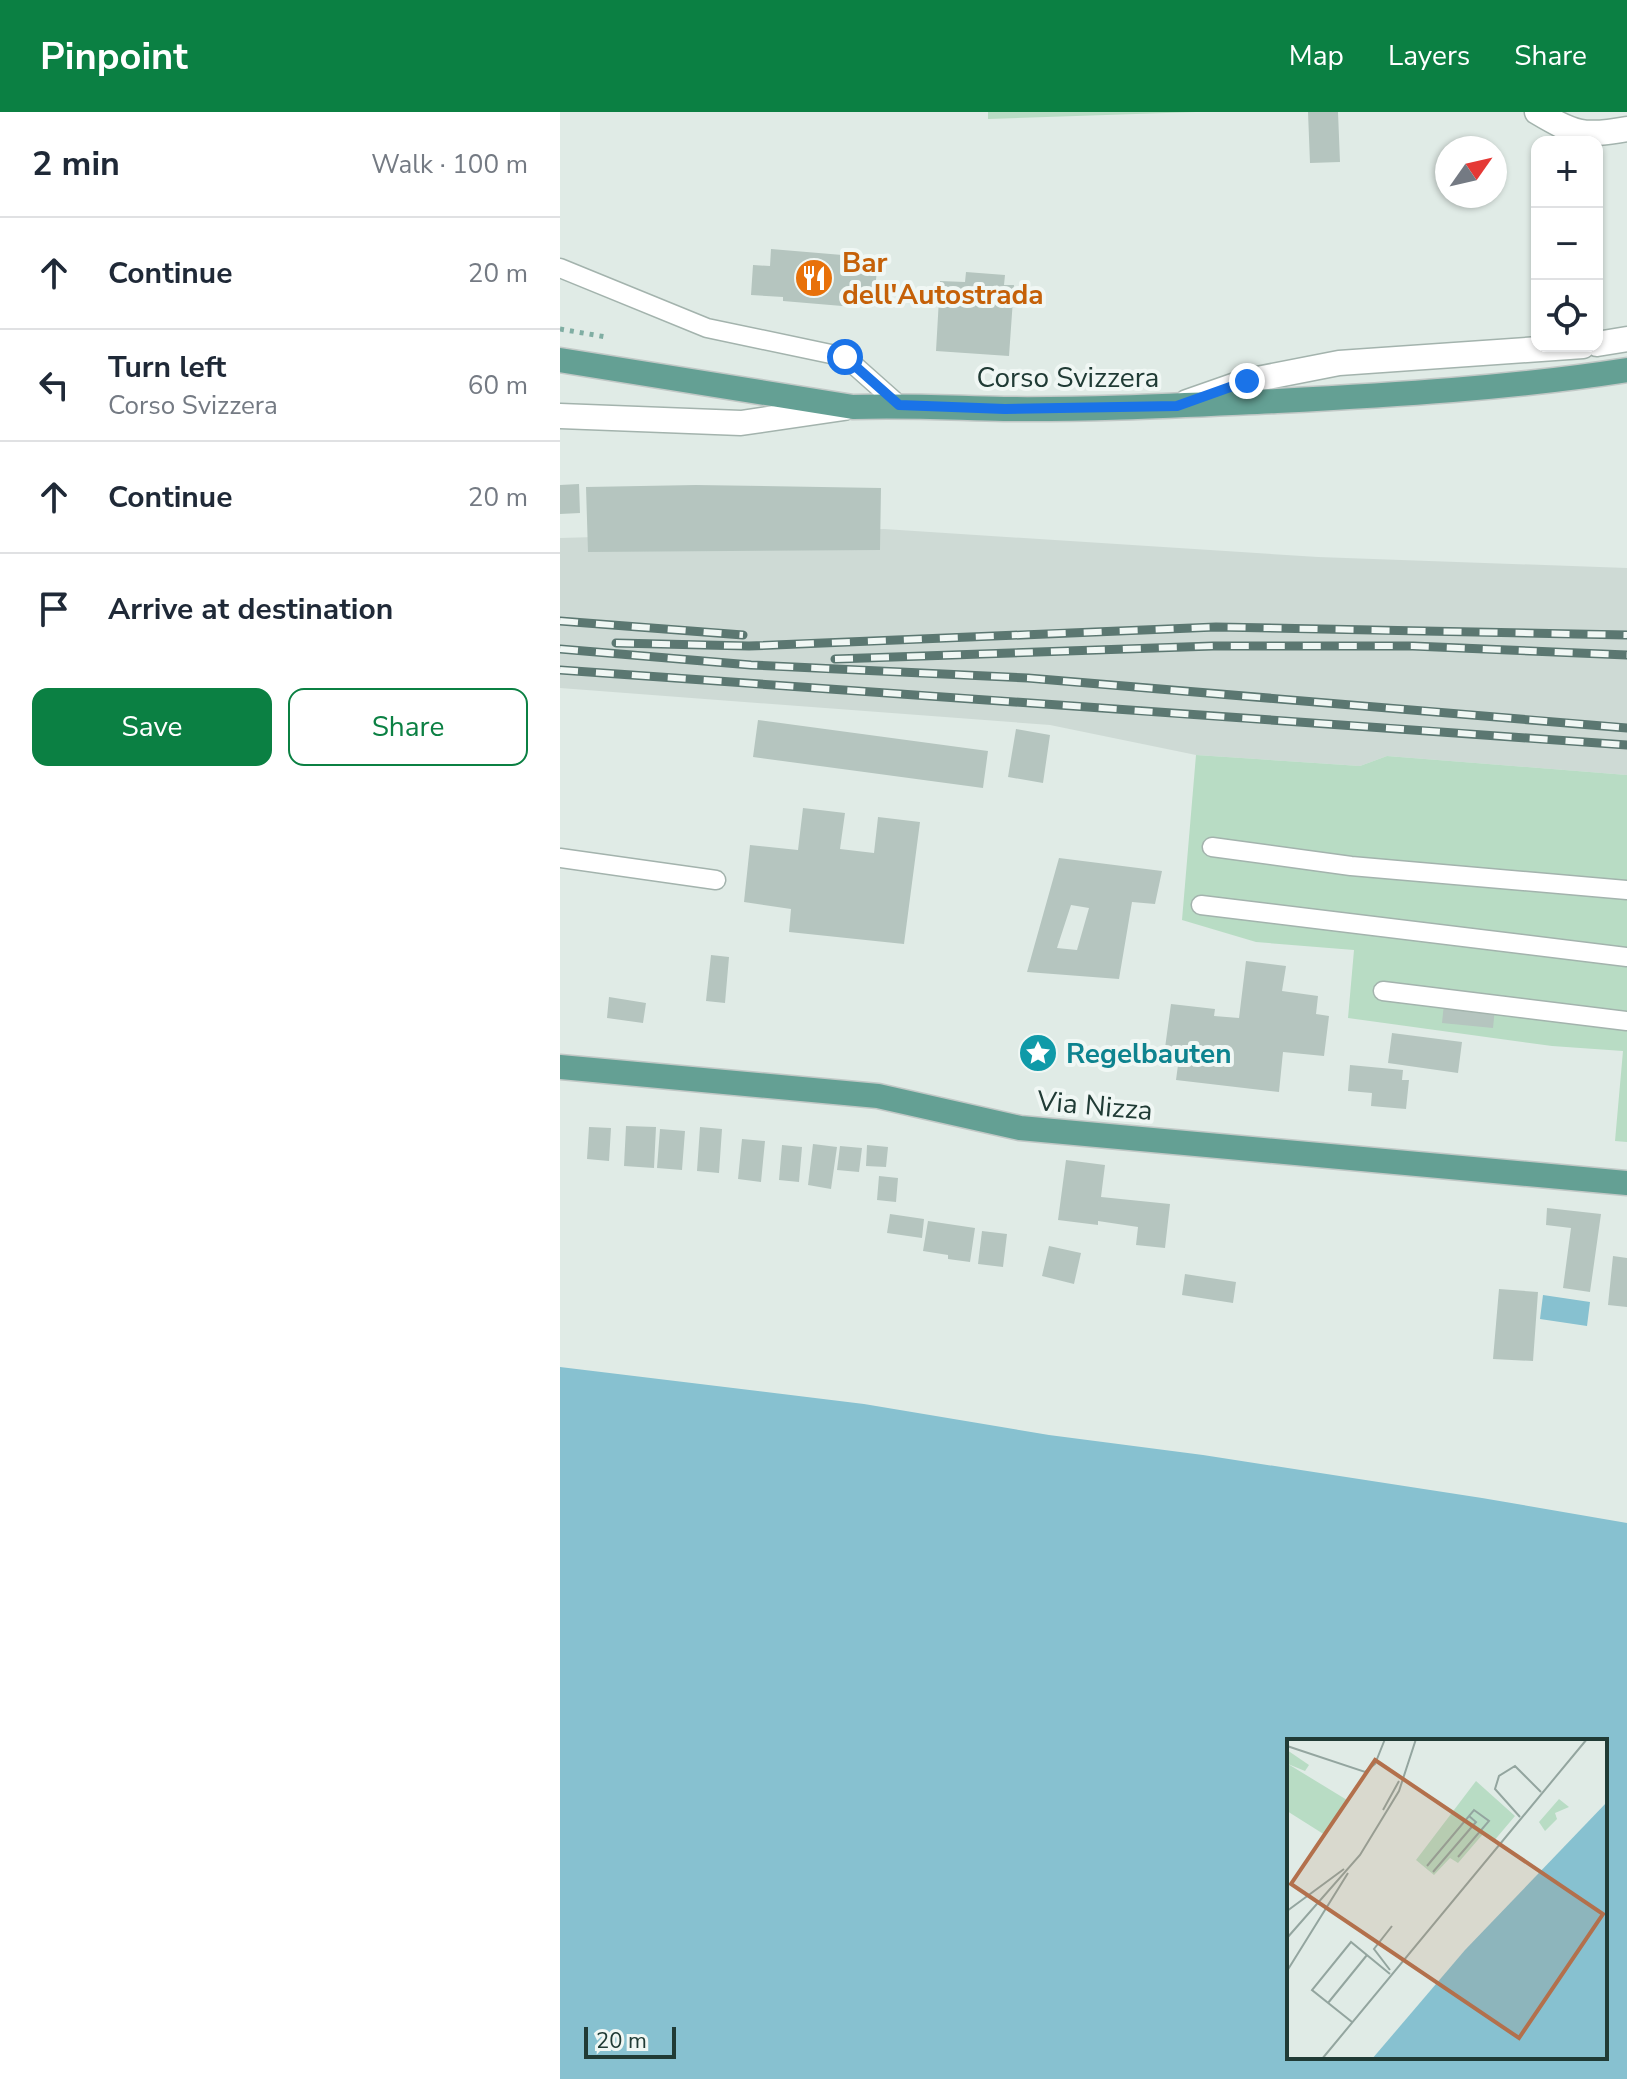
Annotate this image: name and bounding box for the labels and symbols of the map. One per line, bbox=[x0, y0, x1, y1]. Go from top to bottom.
north arrow bbox=[1435, 136, 1507, 208]
place label: Bar dell'Autostrada bbox=[842, 244, 1044, 314]
restaurant icon: Bar dell'Autostrada bbox=[793, 257, 835, 299]
route start bbox=[827, 339, 863, 375]
street label: Corso Svizzera bbox=[977, 359, 1159, 397]
route end bbox=[1229, 363, 1265, 399]
place icon: Regelbauten bbox=[1017, 1032, 1059, 1074]
place label: Regelbauten bbox=[1066, 1035, 1232, 1073]
street label: Via Nizza bbox=[1035, 1082, 1154, 1130]
inset map bbox=[1287, 1739, 1607, 2059]
scale bar bbox=[584, 2023, 676, 2059]

